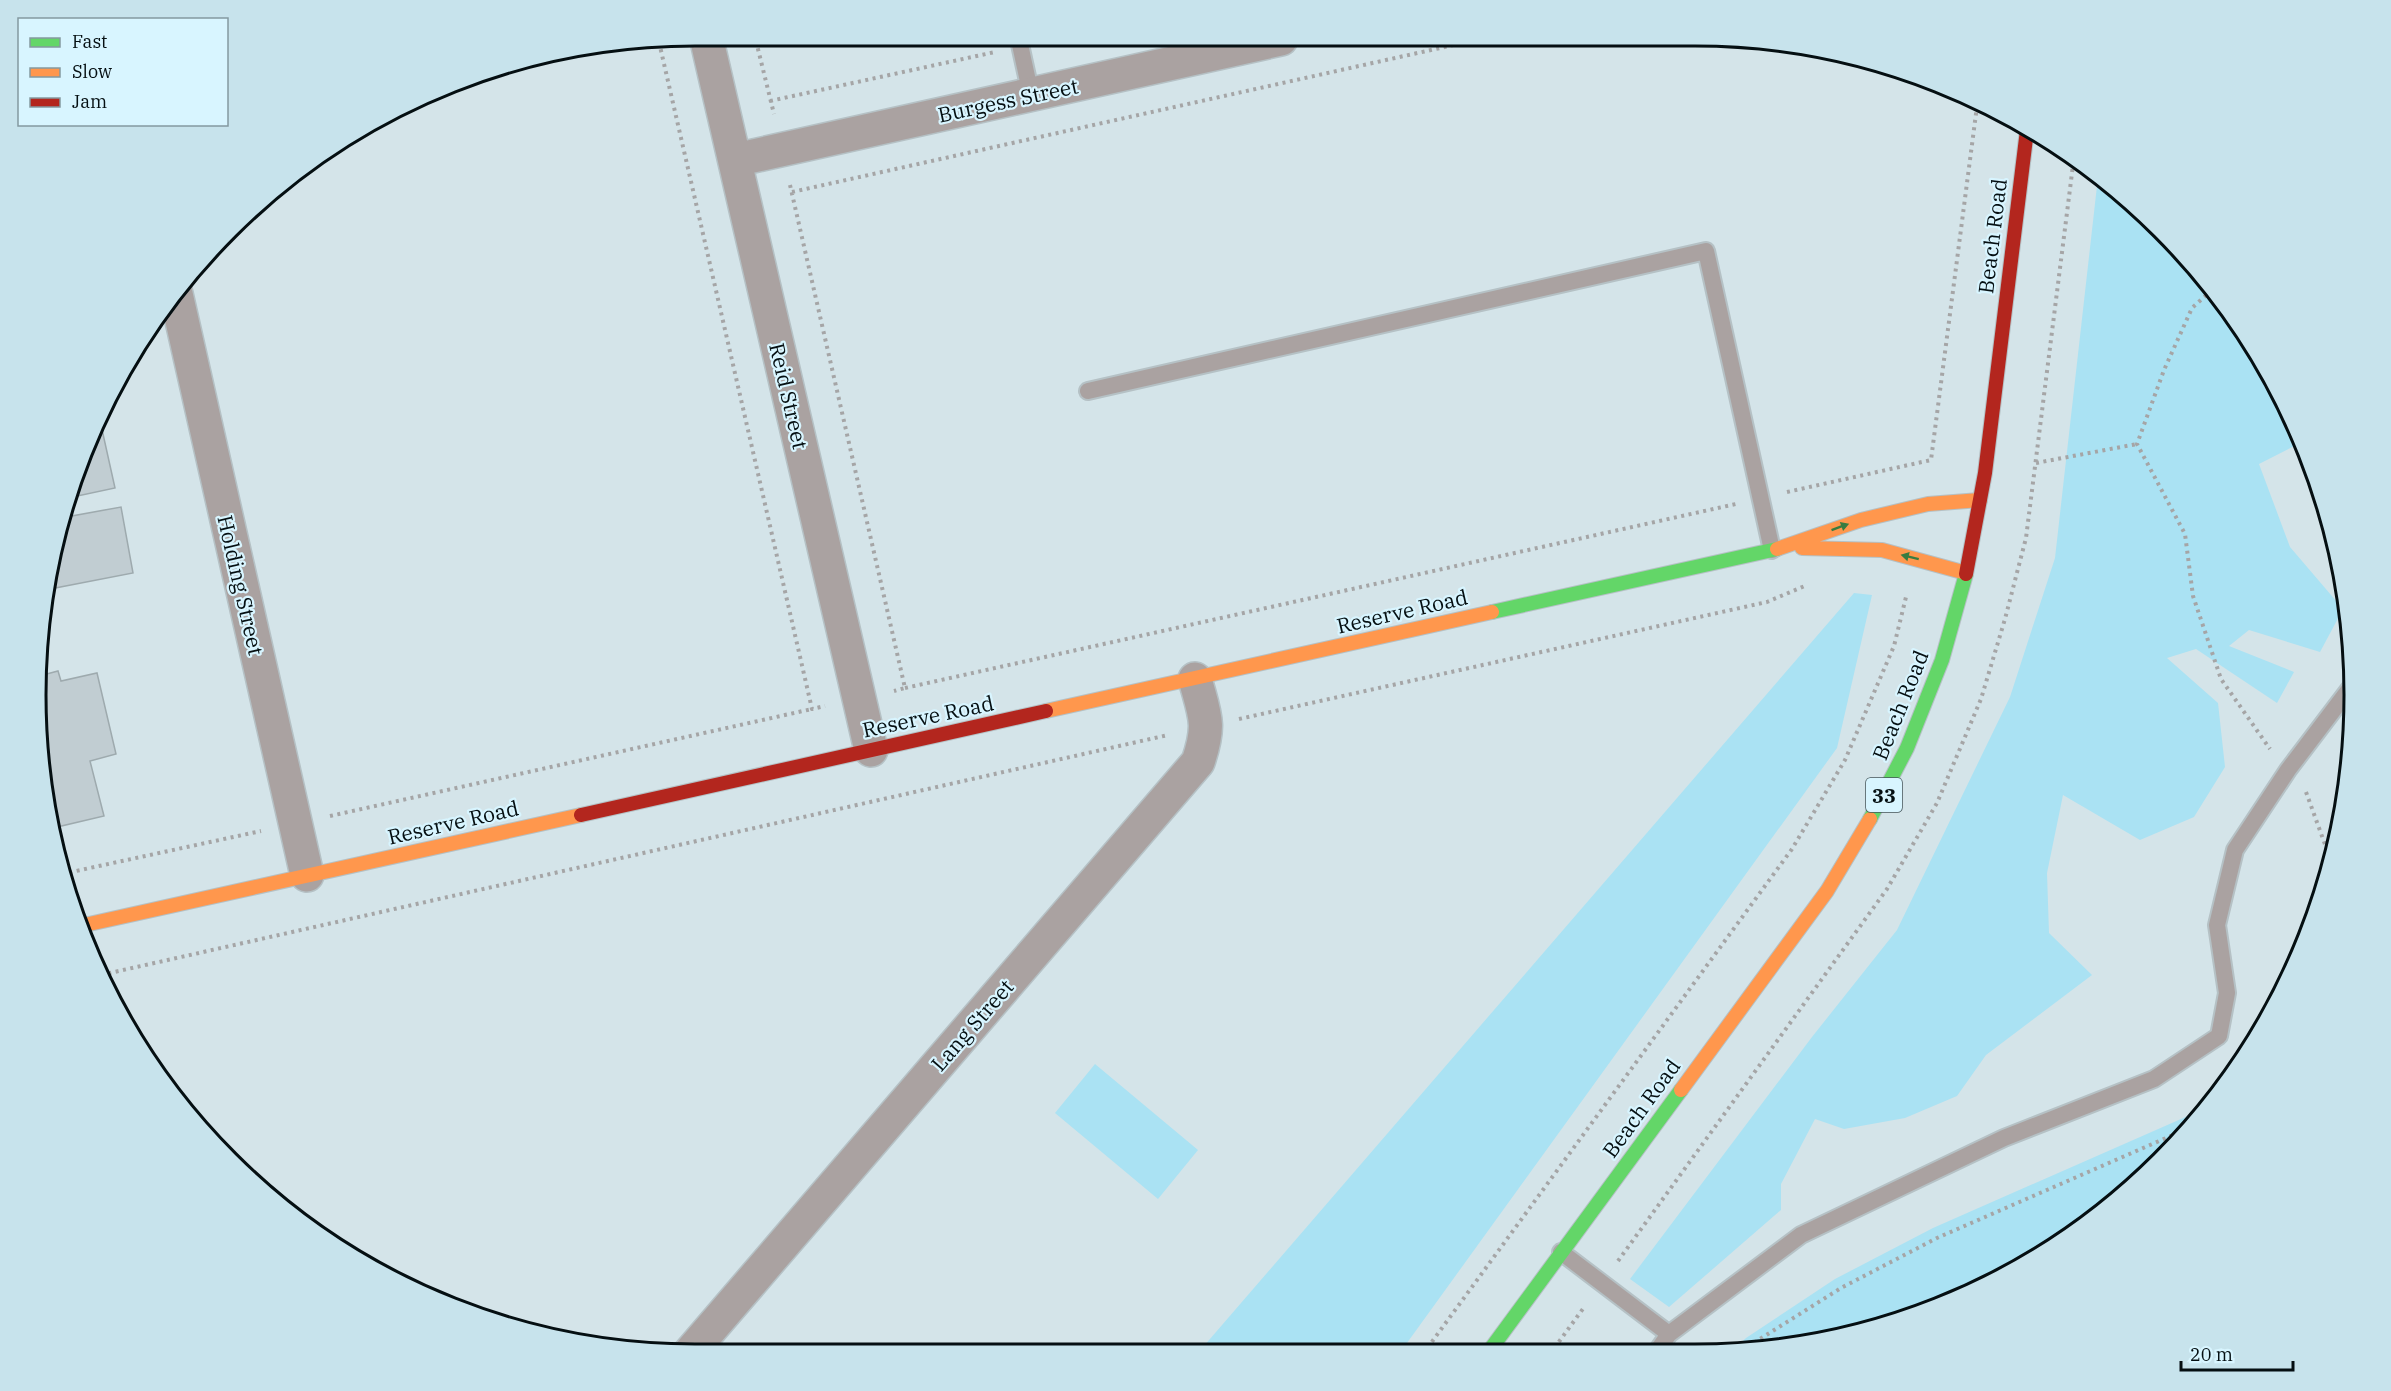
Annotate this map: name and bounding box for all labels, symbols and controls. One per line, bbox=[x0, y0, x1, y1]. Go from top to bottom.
legend bbox=[18, 18, 228, 126]
text: Fast bbox=[72, 30, 107, 53]
text: Slow bbox=[72, 60, 112, 83]
street label: Burgess Street bbox=[935, 71, 1081, 129]
text: Jam bbox=[72, 90, 107, 113]
street label: Beach Road bbox=[1971, 177, 2013, 295]
street label: Reid Street bbox=[763, 340, 815, 452]
street label: Holding Street bbox=[211, 512, 271, 658]
one-way arrow bbox=[1831, 522, 1849, 532]
one-way arrow bbox=[1901, 551, 1919, 561]
street label: Reserve Road bbox=[1334, 582, 1471, 640]
street label: Beach Road bbox=[1865, 646, 1935, 764]
street label: Reserve Road bbox=[860, 688, 997, 744]
road number: 33 bbox=[1866, 778, 1902, 812]
street label: Reserve Road bbox=[385, 793, 522, 851]
street label: Lang Street bbox=[924, 973, 1020, 1077]
street label: Beach Road bbox=[1596, 1053, 1687, 1163]
scale bar bbox=[2181, 1334, 2294, 1372]
text: 20 m bbox=[2190, 1343, 2233, 1366]

